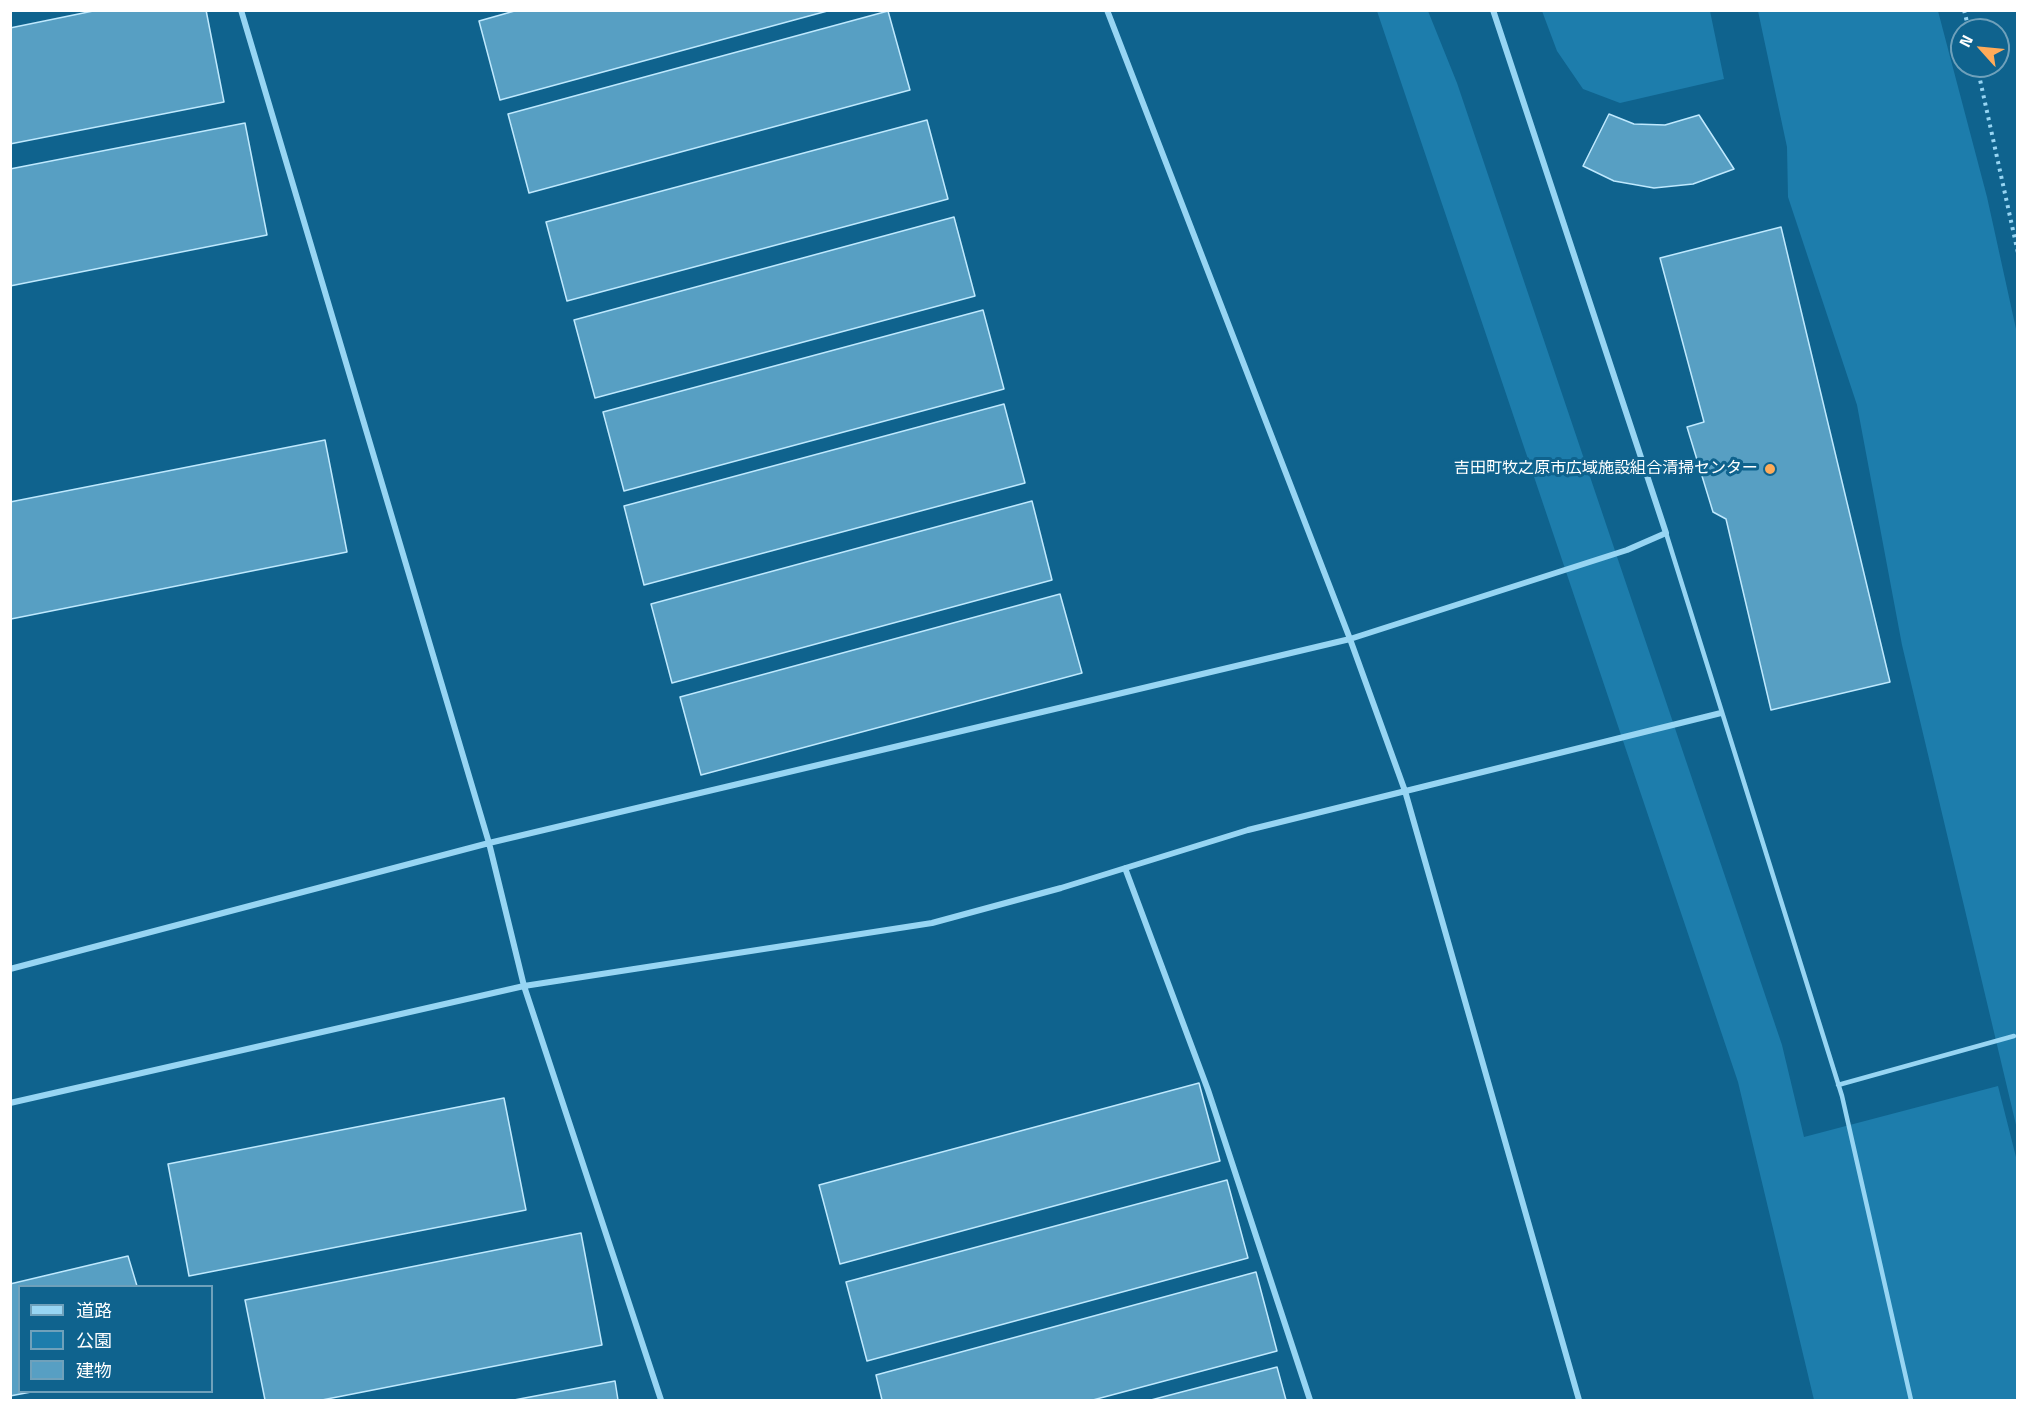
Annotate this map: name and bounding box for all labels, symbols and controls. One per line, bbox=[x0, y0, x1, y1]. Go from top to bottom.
north arrow bbox=[1950, 18, 2010, 78]
text: N bbox=[1953, 30, 1979, 51]
place label: 吉田町牧之原市広域施設組合清掃センター bbox=[1454, 459, 1758, 479]
marker: 吉田町牧之原市広域施設組合清掃センター bbox=[1763, 462, 1777, 476]
legend bbox=[18, 1285, 213, 1393]
text: 道路 bbox=[76, 1297, 112, 1324]
text: 公園 bbox=[76, 1327, 112, 1354]
text: 建物 bbox=[76, 1357, 112, 1384]

